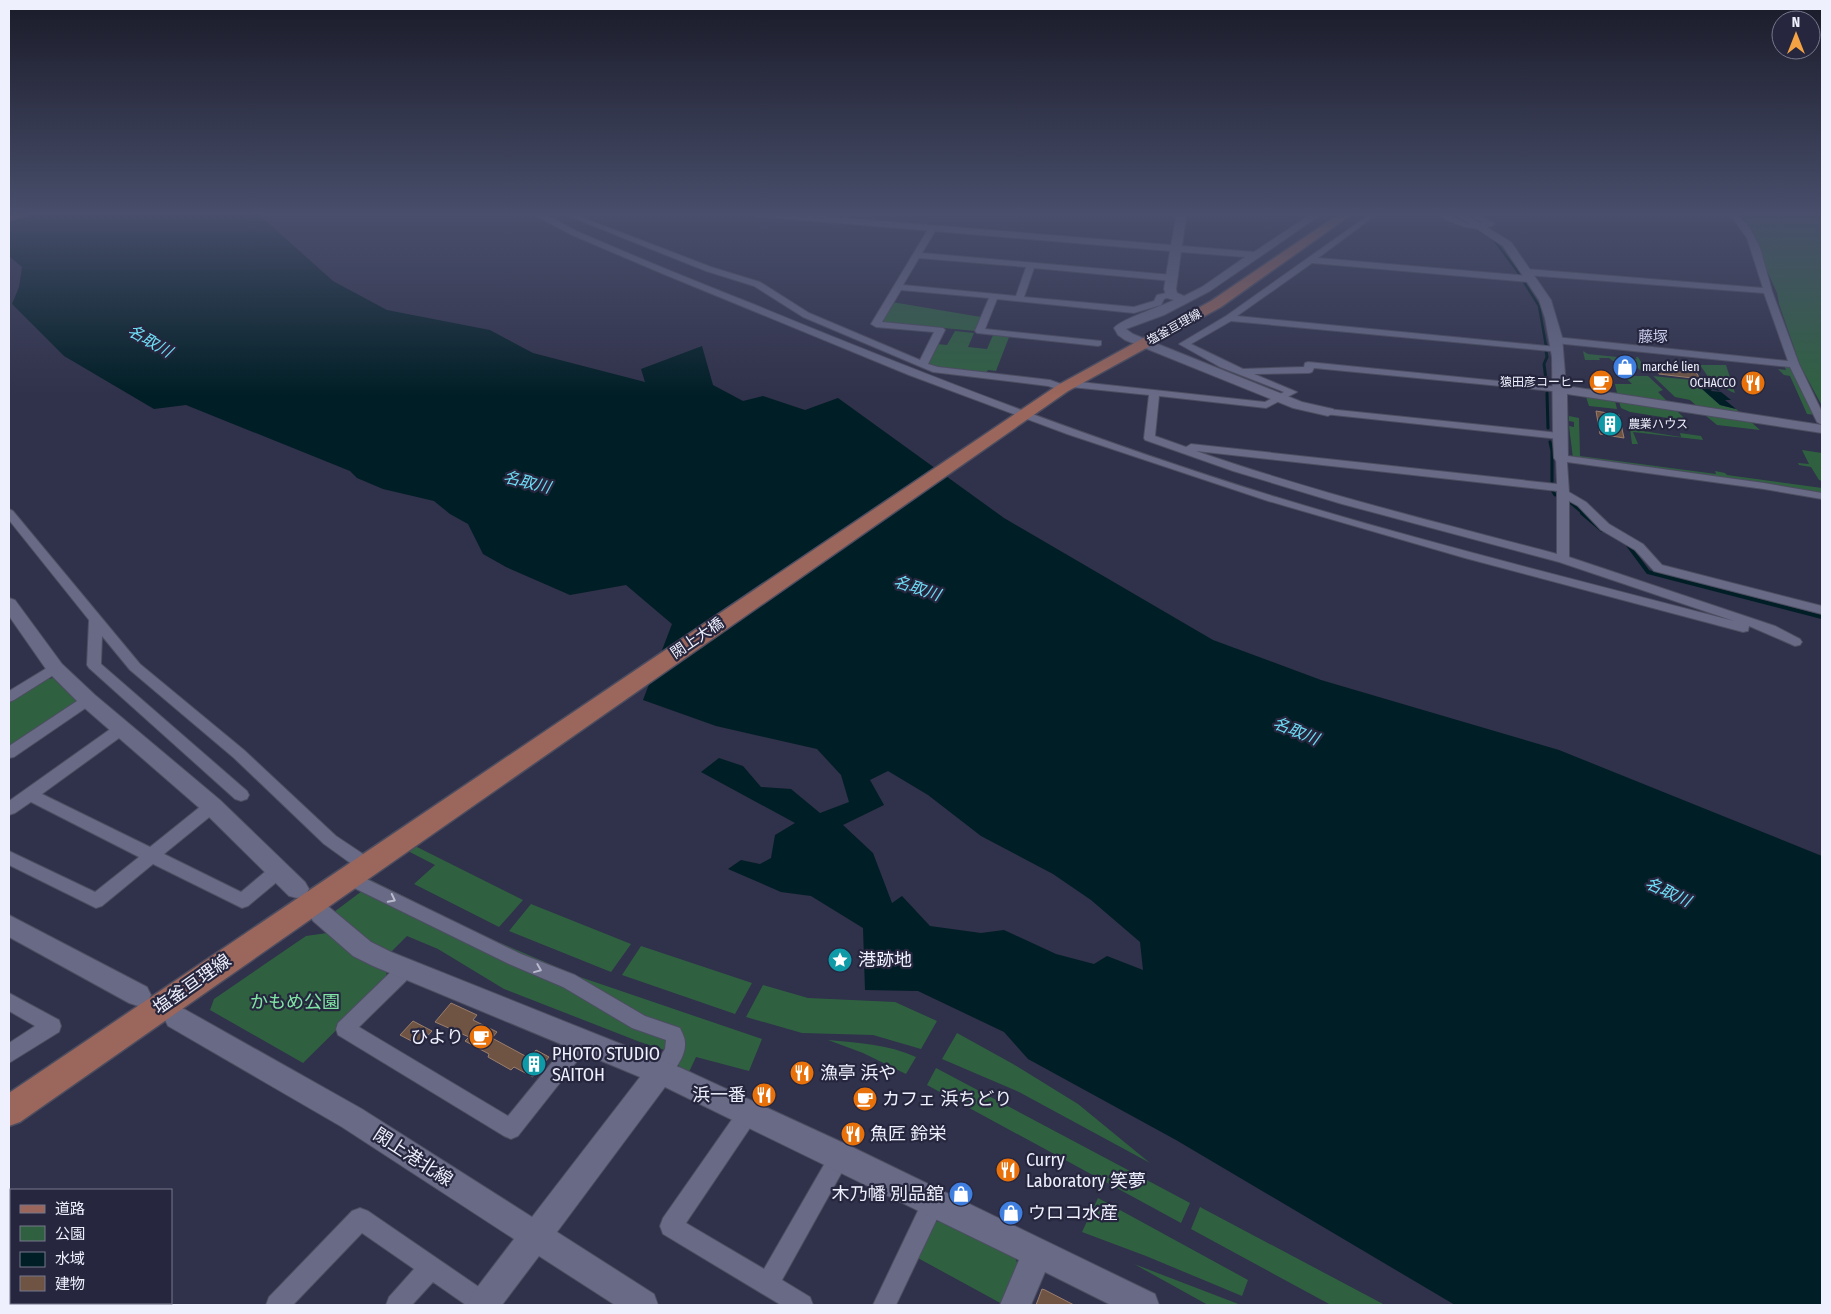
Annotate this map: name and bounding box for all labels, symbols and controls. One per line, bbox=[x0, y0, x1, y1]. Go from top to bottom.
north arrow bbox=[1771, 10, 1821, 60]
text: N bbox=[1792, 14, 1800, 31]
street label: 塩釜亘理線 bbox=[1144, 306, 1204, 348]
water label: 名取川 bbox=[124, 321, 177, 362]
district label: 藤塚 bbox=[1638, 328, 1668, 346]
shop icon: marché lien bbox=[1612, 354, 1638, 380]
place label: marché lien bbox=[1642, 360, 1700, 374]
cafe icon: 猿田彦コーヒー bbox=[1588, 369, 1614, 395]
restaurant icon: OCHACCO bbox=[1740, 370, 1766, 396]
place label: 猿田彦コーヒー bbox=[1500, 375, 1584, 389]
place label: OCHACCO bbox=[1690, 376, 1736, 390]
building icon: 農業ハウス bbox=[1597, 411, 1623, 437]
place label: 農業ハウス bbox=[1628, 417, 1688, 431]
water label: 名取川 bbox=[501, 467, 555, 498]
water label: 名取川 bbox=[891, 572, 945, 605]
street label: 閖上大橋 bbox=[667, 614, 727, 662]
water label: 名取川 bbox=[1270, 713, 1324, 750]
water label: 名取川 bbox=[1642, 873, 1696, 912]
one-way arrow bbox=[387, 893, 396, 903]
place icon: 港跡地 bbox=[827, 947, 853, 973]
street label: 塩釜亘理線 bbox=[149, 949, 235, 1019]
place label: 港跡地 bbox=[858, 949, 912, 971]
one-way arrow bbox=[534, 963, 542, 973]
park label: かもめ公園 bbox=[250, 991, 340, 1013]
cafe icon: ひより bbox=[468, 1024, 494, 1050]
place label: ひより bbox=[410, 1026, 464, 1048]
place label: PHOTO STUDIO SAITOH bbox=[552, 1043, 660, 1086]
building icon: PHOTO STUDIO SAITOH bbox=[521, 1051, 547, 1077]
restaurant icon: 漁亭 浜や bbox=[789, 1060, 815, 1086]
place label: 漁亭 浜や bbox=[820, 1062, 896, 1084]
restaurant icon: 浜一番 bbox=[751, 1082, 777, 1108]
place label: 浜一番 bbox=[692, 1084, 746, 1106]
cafe icon: カフェ 浜ちどり bbox=[852, 1086, 878, 1112]
place label: カフェ 浜ちどり bbox=[882, 1088, 1012, 1110]
restaurant icon: 魚匠 鈴栄 bbox=[840, 1121, 866, 1147]
street label: 閖上港北線 bbox=[369, 1123, 457, 1191]
place label: 魚匠 鈴栄 bbox=[870, 1123, 946, 1145]
place label: Curry Laboratory 笑夢 bbox=[1026, 1149, 1146, 1192]
restaurant icon: Curry Laboratory 笑夢 bbox=[995, 1157, 1021, 1183]
shop icon: 木乃幡 別品舘 bbox=[948, 1181, 974, 1207]
place label: 木乃幡 別品舘 bbox=[832, 1183, 944, 1205]
legend bbox=[10, 1189, 172, 1304]
text: 道路 bbox=[55, 1200, 85, 1218]
shop icon: ウロコ水産 bbox=[998, 1200, 1024, 1226]
place label: ウロコ水産 bbox=[1028, 1202, 1118, 1224]
text: 公園 bbox=[55, 1225, 85, 1243]
text: 水域 bbox=[55, 1250, 85, 1268]
text: 建物 bbox=[55, 1275, 85, 1293]

